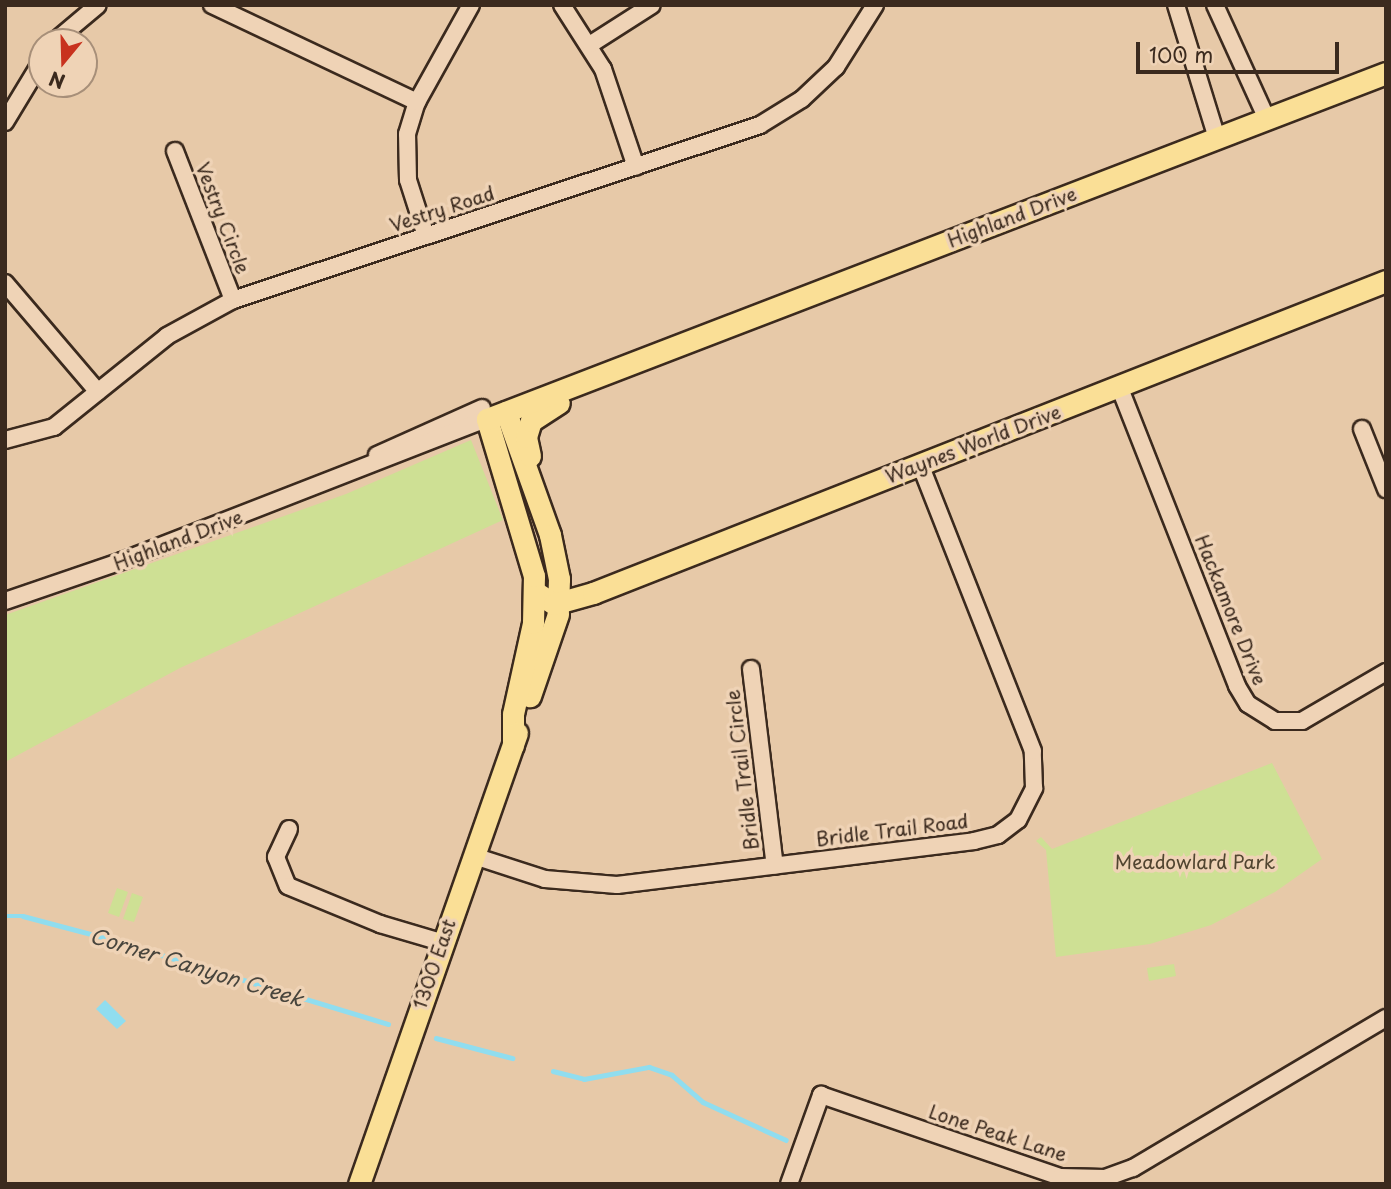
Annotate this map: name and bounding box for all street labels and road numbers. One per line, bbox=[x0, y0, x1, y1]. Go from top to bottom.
street label: Vestry Circle bbox=[191, 159, 255, 277]
street label: Vestry Road bbox=[386, 181, 498, 237]
street label: Highland Drive bbox=[944, 182, 1080, 252]
street label: Waynes World Drive bbox=[881, 400, 1065, 488]
street label: Highland Drive bbox=[110, 505, 246, 575]
street label: Hackamore Drive bbox=[1190, 532, 1272, 688]
street label: Bridle Trail Circle bbox=[721, 687, 763, 853]
street label: Bridle Trail Road bbox=[813, 809, 971, 851]
street label: 1300 East bbox=[408, 916, 460, 1012]
street label: Lone Peak Lane bbox=[926, 1100, 1070, 1166]

